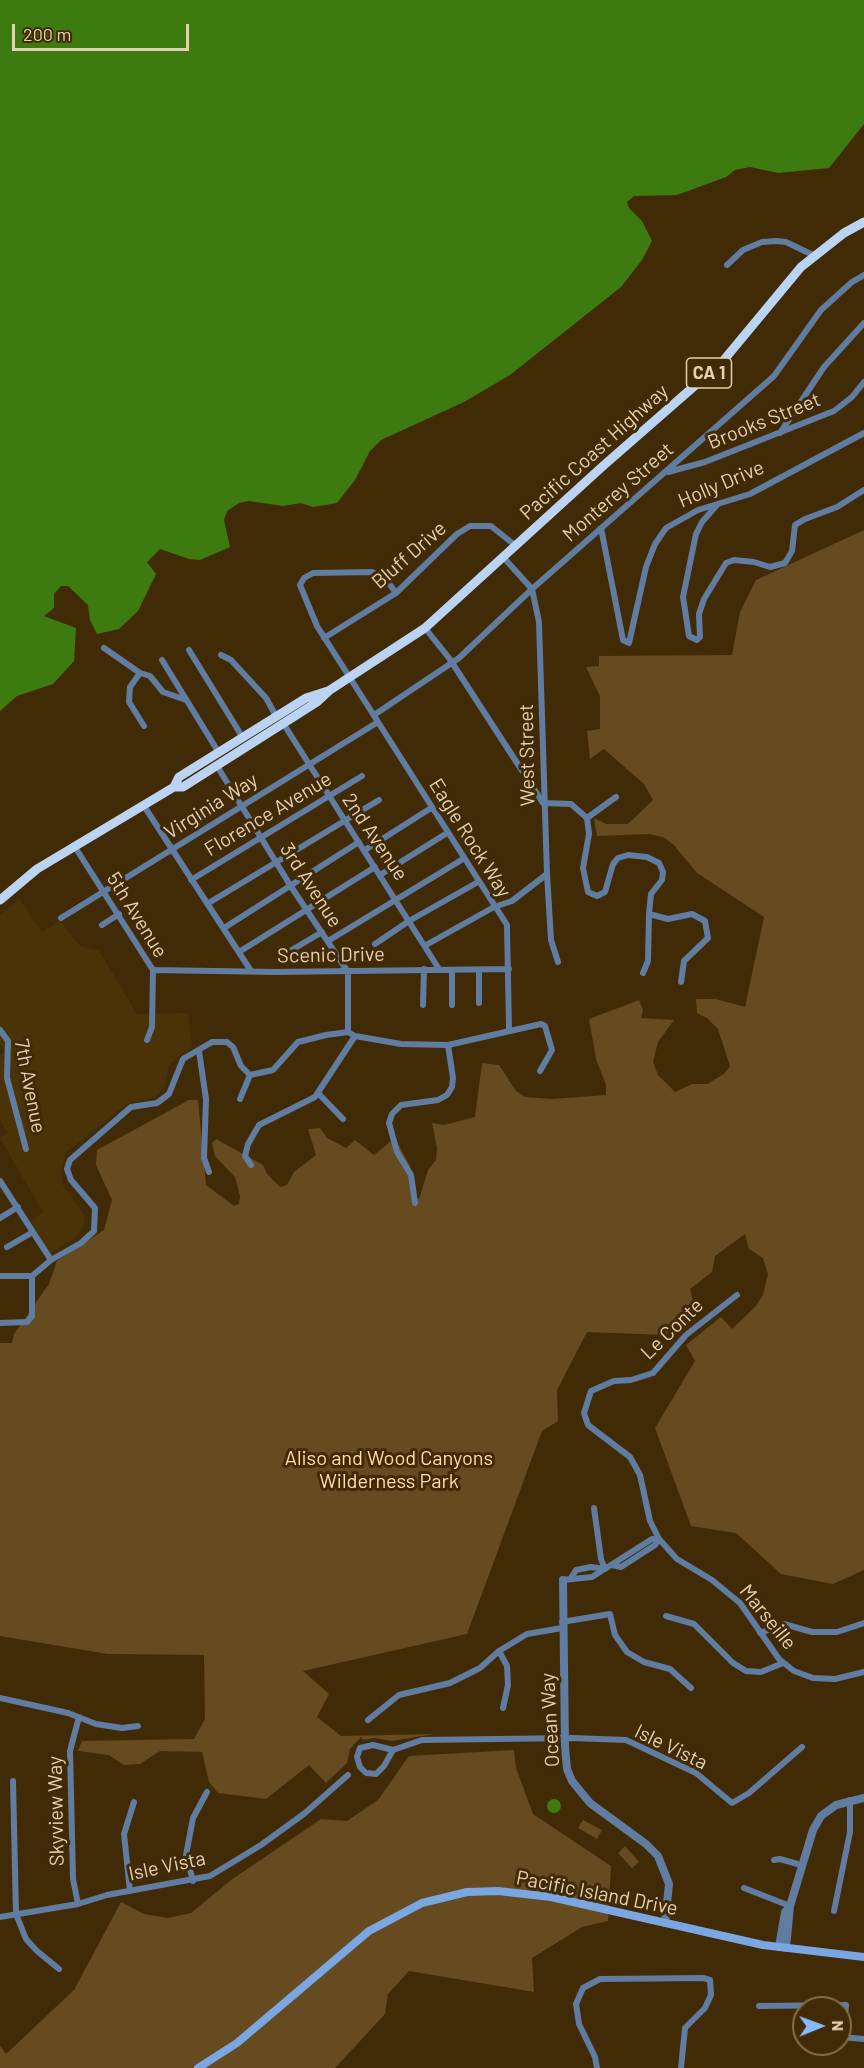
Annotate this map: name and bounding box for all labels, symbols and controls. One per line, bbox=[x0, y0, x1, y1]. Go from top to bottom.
scale bar bbox=[15, 12, 192, 50]
text: 200 m bbox=[23, 23, 71, 45]
road number: CA 1 bbox=[686, 358, 732, 388]
street label: Pacific Coast Highway bbox=[515, 379, 673, 525]
street label: Brooks Street bbox=[704, 387, 824, 455]
street label: Monterey Street bbox=[558, 437, 678, 547]
street label: Holly Drive bbox=[674, 455, 768, 513]
street label: Bluff Drive bbox=[367, 516, 451, 594]
street label: West Street bbox=[514, 704, 540, 806]
street label: Florence Avenue bbox=[200, 767, 336, 861]
street label: Virginia Way bbox=[160, 768, 262, 844]
street label: Eagle Rock Way bbox=[424, 774, 516, 902]
street label: 2nd Avenue bbox=[337, 789, 413, 885]
street label: 3rd Avenue bbox=[275, 838, 347, 932]
street label: 5th Avenue bbox=[101, 868, 173, 962]
street label: Scenic Drive bbox=[277, 942, 385, 968]
street label: 7th Avenue bbox=[9, 1037, 51, 1135]
street label: Le Conte bbox=[636, 1293, 708, 1365]
park label: Aliso and Wood Canyons Wilderness Park bbox=[285, 1446, 493, 1493]
street label: Marseille bbox=[734, 1580, 802, 1654]
street label: Ocean Way bbox=[536, 1672, 564, 1768]
street label: Isle Vista bbox=[631, 1719, 711, 1775]
street label: Skyview Way bbox=[43, 1756, 69, 1866]
street label: Isle Vista bbox=[126, 1846, 208, 1886]
street label: Pacific Island Drive bbox=[514, 1866, 680, 1920]
north arrow bbox=[792, 1996, 852, 2056]
text: N bbox=[829, 2020, 848, 2031]

